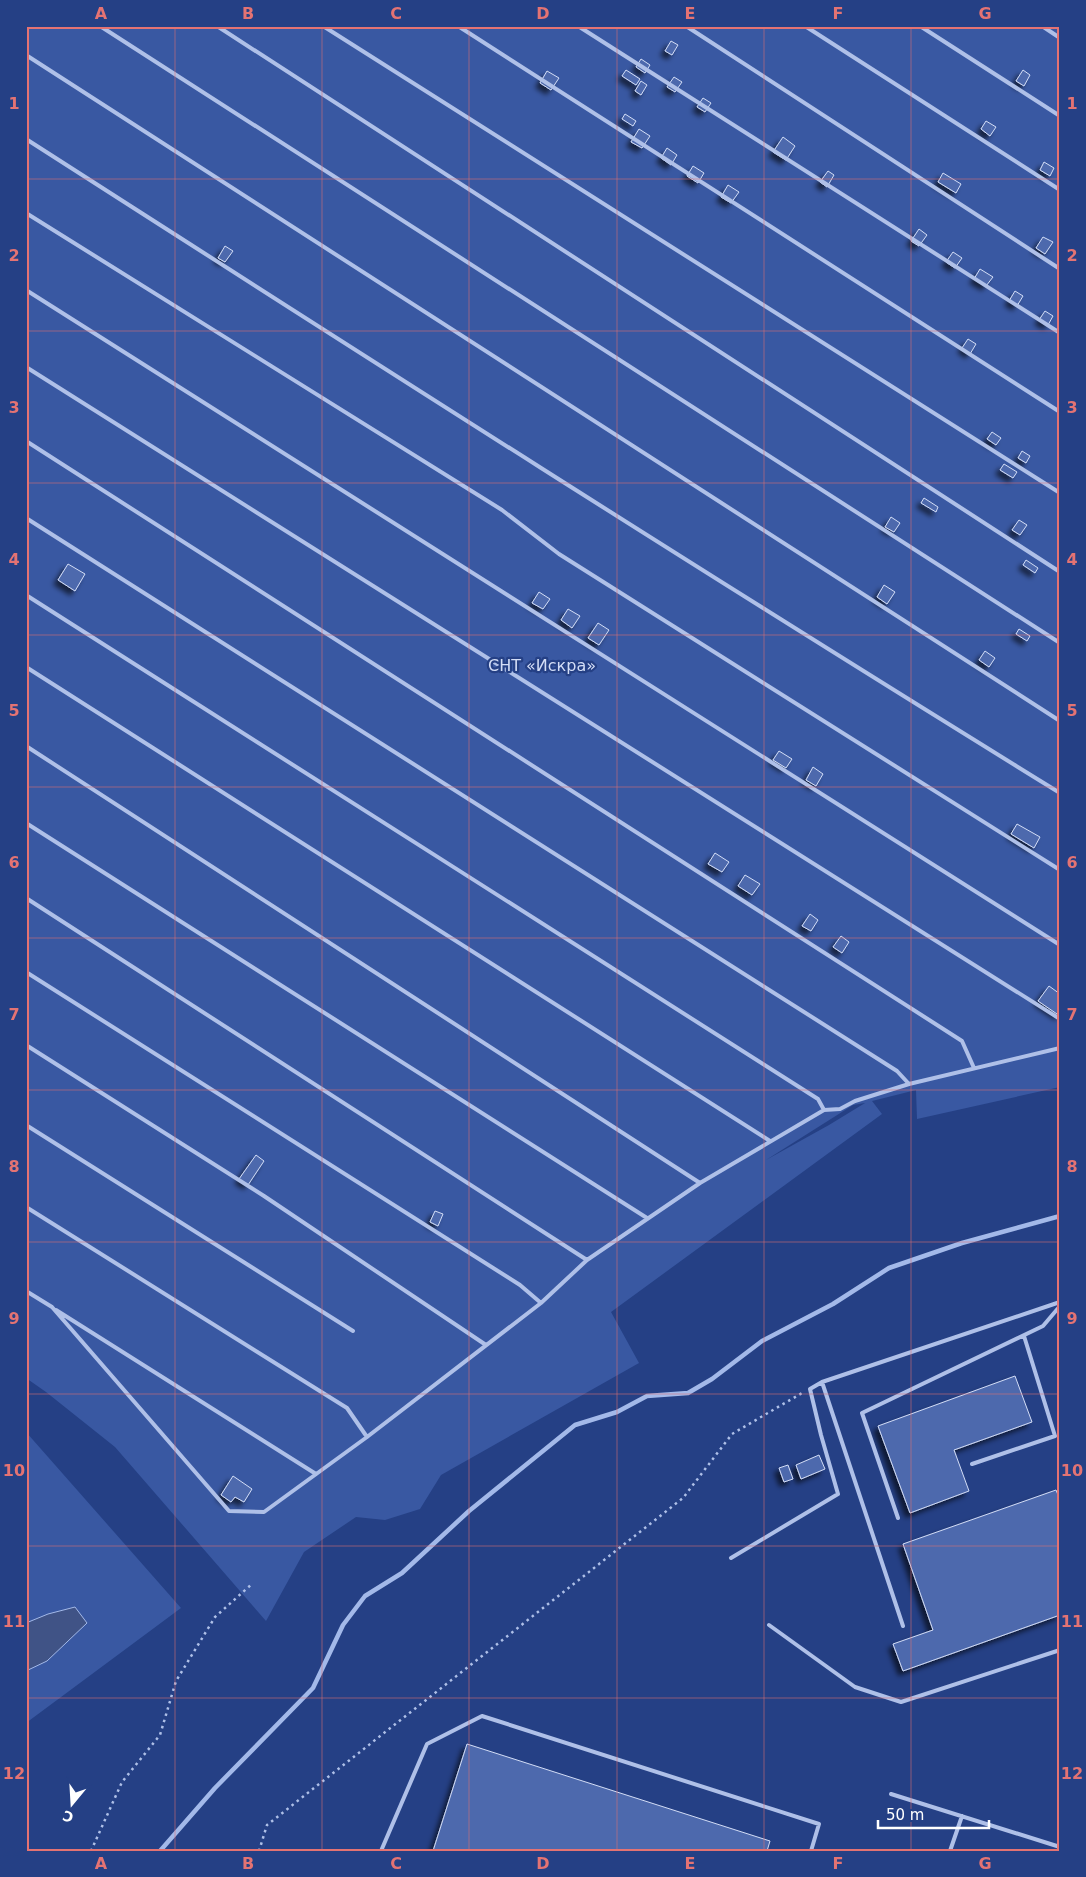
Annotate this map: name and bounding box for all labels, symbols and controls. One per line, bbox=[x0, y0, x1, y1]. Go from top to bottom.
text: A bbox=[95, 4, 108, 23]
text: B bbox=[242, 4, 254, 23]
text: C bbox=[390, 4, 402, 23]
text: D bbox=[536, 4, 550, 23]
text: E bbox=[685, 4, 695, 23]
text: F bbox=[833, 4, 843, 23]
text: G bbox=[978, 4, 992, 23]
text: 1 bbox=[8, 94, 20, 113]
text: 1 bbox=[1066, 94, 1078, 113]
text: 2 bbox=[8, 246, 20, 265]
text: 2 bbox=[1066, 246, 1078, 265]
text: 3 bbox=[8, 398, 20, 417]
text: 3 bbox=[1066, 398, 1078, 417]
text: 4 bbox=[8, 550, 20, 569]
text: 4 bbox=[1066, 550, 1078, 569]
park label: СНТ «Искра» bbox=[488, 656, 596, 675]
text: 5 bbox=[8, 701, 20, 720]
text: 5 bbox=[1066, 701, 1078, 720]
text: 6 bbox=[8, 853, 20, 872]
text: 6 bbox=[1066, 853, 1078, 872]
text: 7 bbox=[8, 1005, 20, 1024]
text: 7 bbox=[1066, 1005, 1078, 1024]
text: 8 bbox=[8, 1157, 20, 1176]
text: 8 bbox=[1066, 1157, 1078, 1176]
text: 9 bbox=[8, 1309, 20, 1328]
text: 9 bbox=[1066, 1309, 1078, 1328]
text: 10 bbox=[3, 1461, 25, 1480]
text: 10 bbox=[1061, 1461, 1083, 1480]
text: 11 bbox=[3, 1612, 25, 1631]
text: 11 bbox=[1061, 1612, 1083, 1631]
text: 12 bbox=[3, 1764, 25, 1783]
text: 12 bbox=[1061, 1764, 1083, 1783]
north arrow bbox=[48, 1780, 98, 1830]
scale bar bbox=[878, 1797, 990, 1829]
text: 50 m bbox=[886, 1806, 924, 1824]
text: С bbox=[61, 1807, 75, 1826]
text: A bbox=[95, 1854, 108, 1873]
text: B bbox=[242, 1854, 254, 1873]
text: C bbox=[390, 1854, 402, 1873]
text: D bbox=[536, 1854, 550, 1873]
text: E bbox=[685, 1854, 695, 1873]
text: F bbox=[833, 1854, 843, 1873]
text: G bbox=[978, 1854, 992, 1873]

